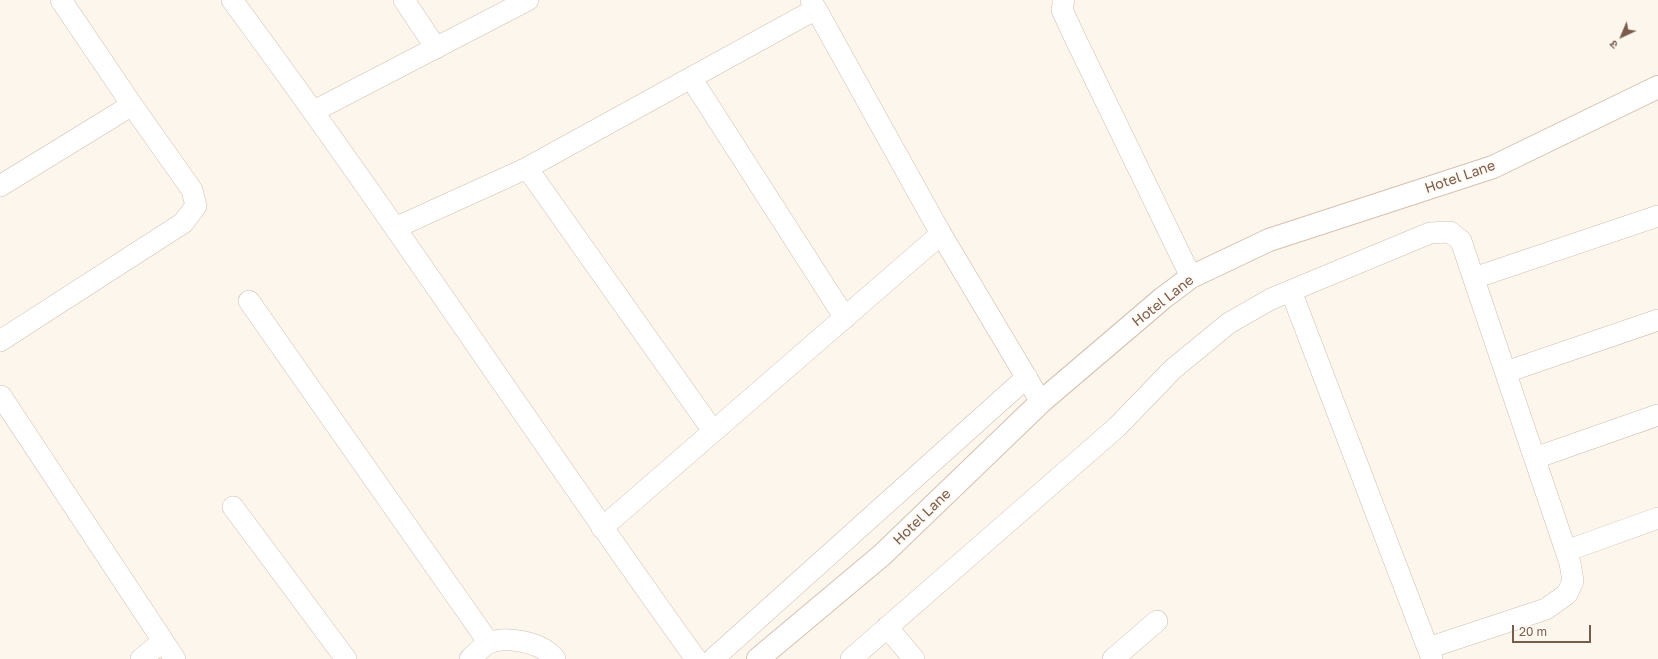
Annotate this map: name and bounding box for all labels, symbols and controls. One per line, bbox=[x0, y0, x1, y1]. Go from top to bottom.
north arrow bbox=[1602, 16, 1642, 56]
text: उ bbox=[1606, 38, 1620, 52]
street label: Hotel Lane bbox=[1423, 157, 1497, 197]
street label: Hotel Lane bbox=[1129, 272, 1197, 330]
street label: Hotel Lane bbox=[890, 485, 954, 549]
scale bar bbox=[1514, 617, 1593, 643]
text: 20 m bbox=[1519, 624, 1547, 639]

